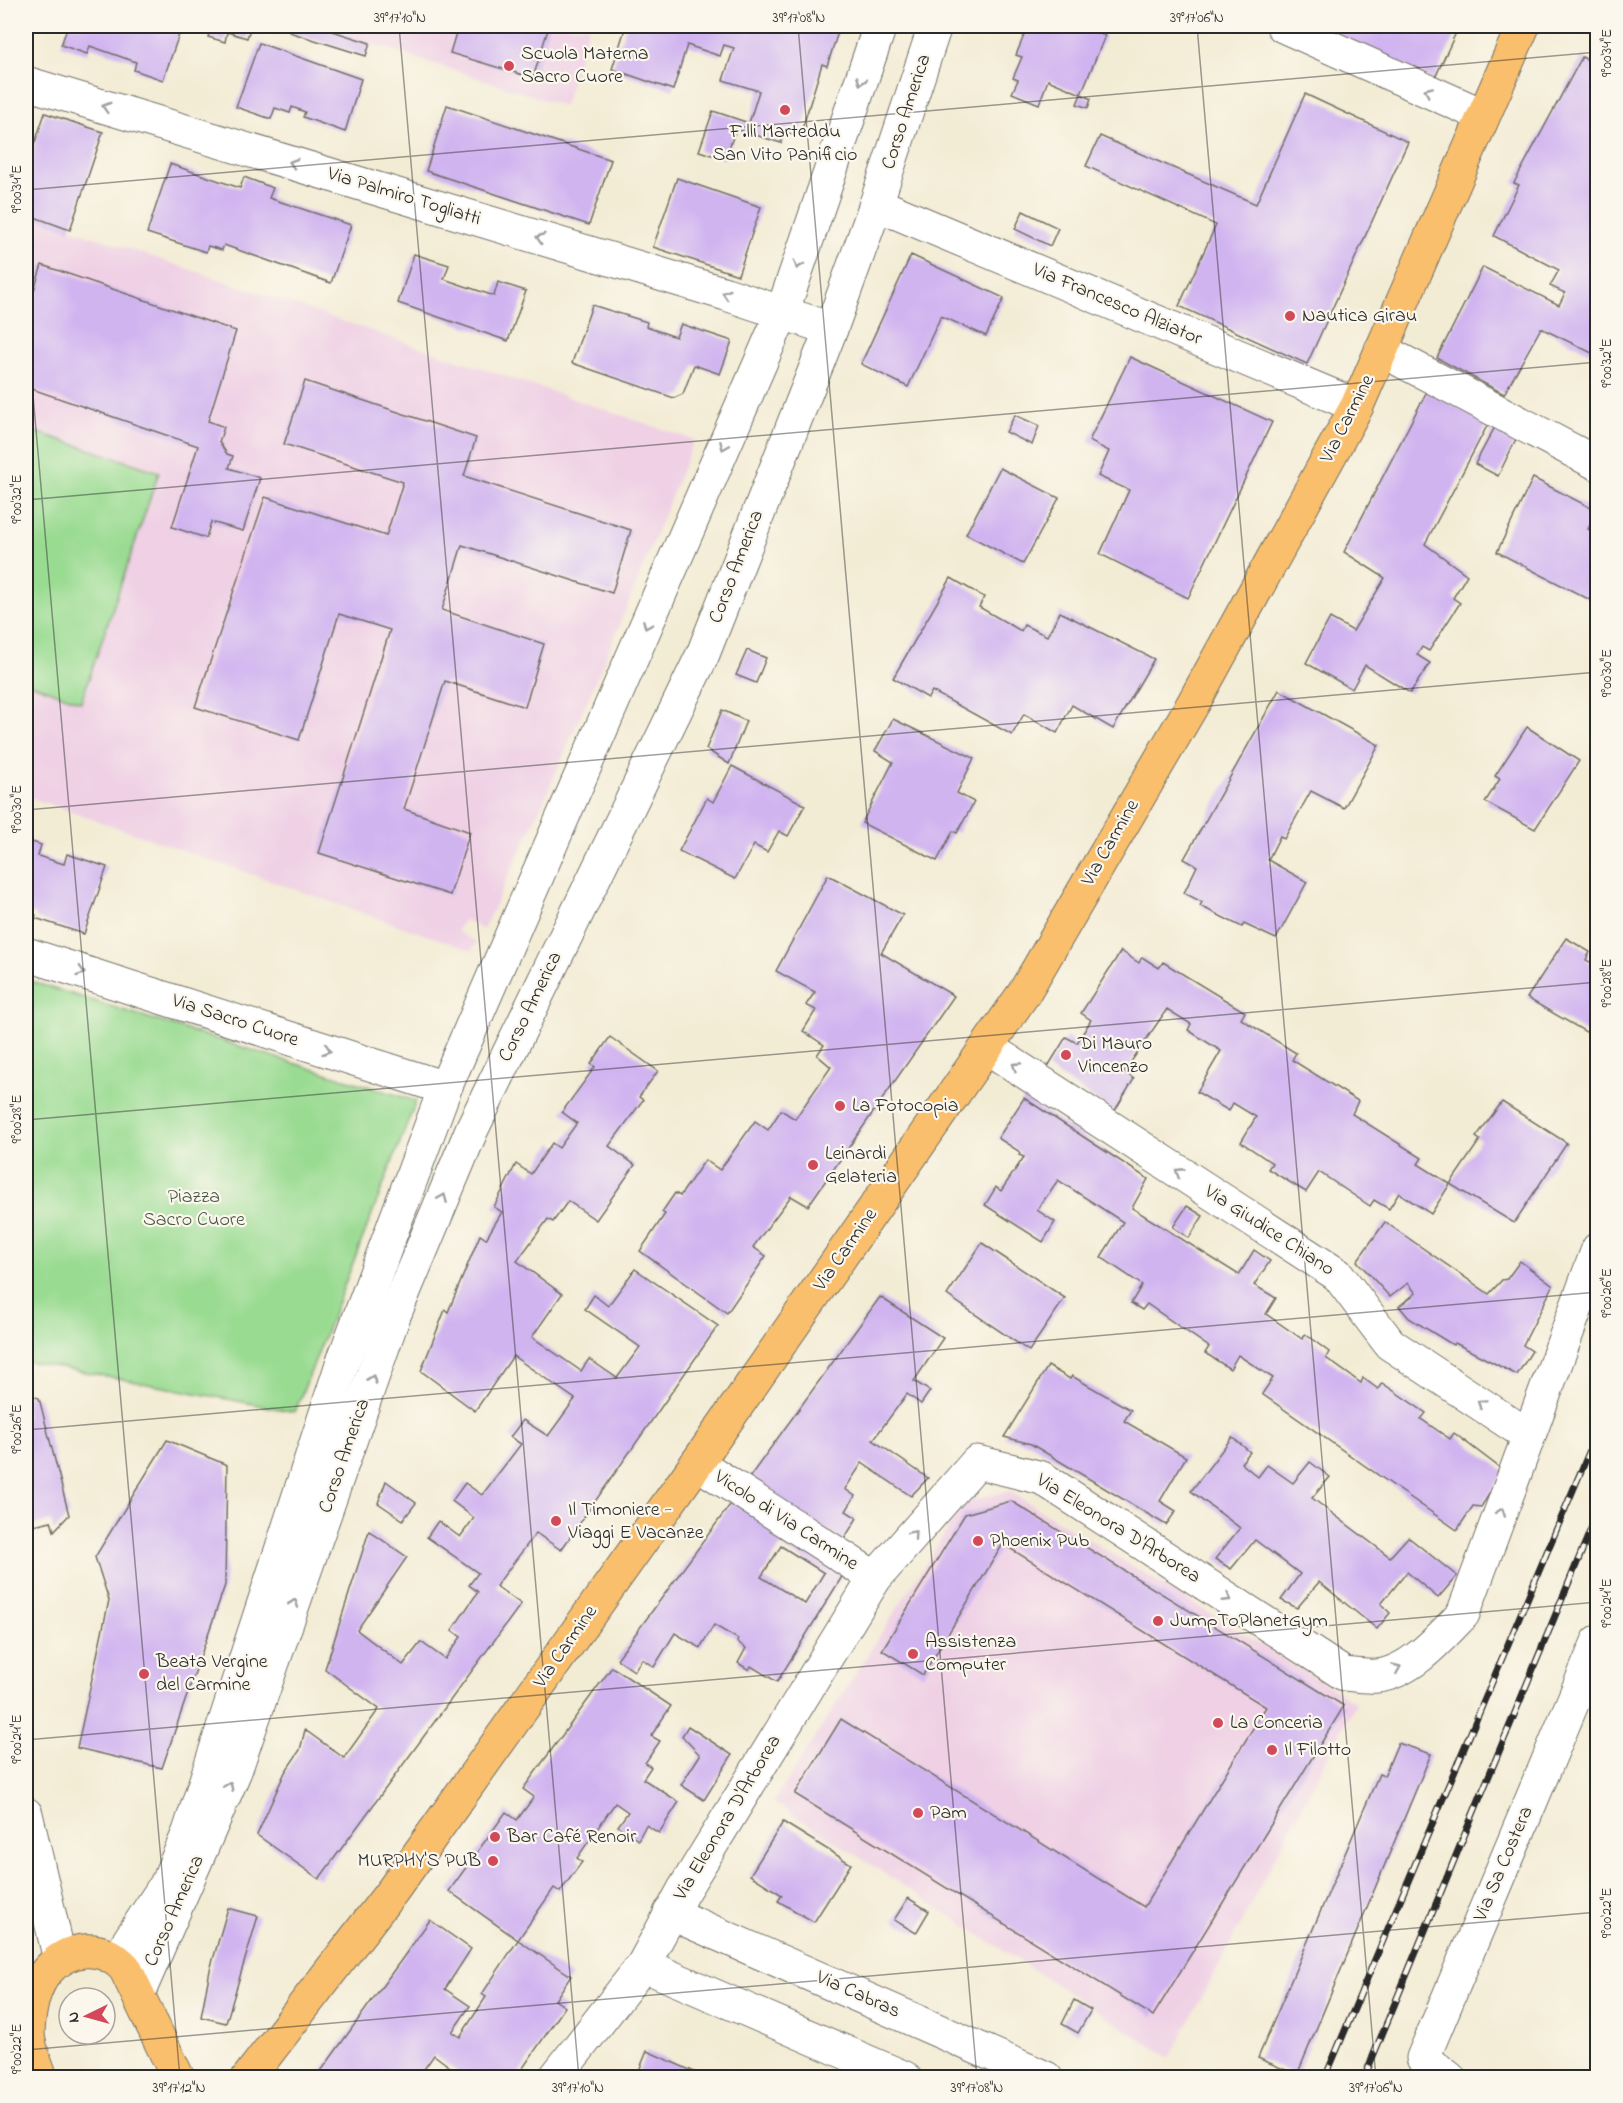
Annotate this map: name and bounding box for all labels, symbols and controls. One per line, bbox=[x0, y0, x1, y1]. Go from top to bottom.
text: 39°17'10"N bbox=[374, 7, 426, 29]
text: 39°17'08"N bbox=[773, 7, 826, 29]
text: 39°17'06"N bbox=[1170, 7, 1224, 29]
text: 9°00'34"E bbox=[1596, 29, 1618, 77]
place label: Scuola Materna Sacro Cuore bbox=[521, 40, 649, 92]
street label: Corso America bbox=[875, 51, 939, 173]
marker: Scuola Materna Sacro Cuore bbox=[502, 59, 516, 73]
one-way arrow bbox=[856, 75, 869, 86]
one-way arrow bbox=[1424, 86, 1435, 98]
one-way arrow bbox=[101, 102, 112, 114]
marker: F.lli Marteddu San Vito Panificio bbox=[778, 103, 792, 117]
place label: F.lli Marteddu San Vito Panificio bbox=[712, 118, 858, 170]
one-way arrow bbox=[288, 158, 299, 170]
street label: Via Palmiro Togliatti bbox=[322, 160, 484, 235]
text: 9°00'34"E bbox=[6, 165, 28, 213]
one-way arrow bbox=[535, 233, 546, 245]
street label: Via Francesco Alziator bbox=[1027, 256, 1207, 354]
one-way arrow bbox=[793, 259, 806, 270]
one-way arrow bbox=[721, 289, 732, 302]
place label: Nautica Girau bbox=[1302, 302, 1417, 331]
marker: Nautica Girau bbox=[1283, 309, 1297, 323]
text: 9°00'32"E bbox=[1596, 338, 1618, 388]
street label: Via Carmine bbox=[1313, 370, 1383, 469]
one-way arrow bbox=[720, 439, 732, 450]
text: 9°00'32"E bbox=[6, 474, 28, 524]
street label: Corso America bbox=[702, 506, 772, 628]
one-way arrow bbox=[642, 618, 654, 629]
text: 9°00'30"E bbox=[1596, 649, 1618, 697]
text: 9°00'30"E bbox=[6, 785, 28, 833]
street label: Via Carmine bbox=[1074, 794, 1148, 893]
street label: Corso America bbox=[492, 947, 570, 1067]
text: 9°00'28"E bbox=[1596, 959, 1618, 1007]
one-way arrow bbox=[75, 965, 86, 977]
street label: Via Sacro Cuore bbox=[167, 987, 302, 1055]
place label: Di Mauro Vincenzo bbox=[1077, 1030, 1152, 1082]
one-way arrow bbox=[321, 1043, 332, 1056]
marker: Di Mauro Vincenzo bbox=[1059, 1048, 1073, 1062]
one-way arrow bbox=[1011, 1063, 1022, 1074]
place label: La Fotocopia bbox=[852, 1092, 958, 1121]
text: 9°00'28"E bbox=[6, 1095, 28, 1143]
marker: La Fotocopia bbox=[833, 1099, 847, 1113]
place label: Leinardi Gelateria bbox=[825, 1140, 897, 1192]
marker: Leinardi Gelateria bbox=[806, 1158, 820, 1172]
one-way arrow bbox=[1175, 1168, 1185, 1180]
street label: Via Giudice Chiano bbox=[1197, 1177, 1340, 1284]
park label: Piazza Sacro Cuore bbox=[143, 1183, 245, 1235]
one-way arrow bbox=[436, 1193, 448, 1204]
street label: Via Carmine bbox=[806, 1202, 885, 1298]
text: 9°00'26"E bbox=[1596, 1268, 1618, 1318]
one-way arrow bbox=[364, 1374, 377, 1385]
street label: Corso America bbox=[312, 1395, 378, 1517]
one-way arrow bbox=[1476, 1400, 1487, 1411]
text: 9°00'26"E bbox=[6, 1404, 28, 1454]
street label: Vicolo di Via Carmine bbox=[707, 1463, 864, 1579]
street label: Via Eleonora D'Arborea bbox=[1029, 1466, 1206, 1591]
place label: Il Timoniere - Viaggi E Vacanze bbox=[567, 1496, 704, 1549]
one-way arrow bbox=[1494, 1507, 1506, 1518]
marker: Il Timoniere - Viaggi E Vacanze bbox=[549, 1514, 563, 1528]
place label: Phoenix Pub bbox=[990, 1527, 1089, 1556]
one-way arrow bbox=[906, 1530, 917, 1541]
marker: Phoenix Pub bbox=[971, 1534, 985, 1548]
text: 9°00'24"E bbox=[1596, 1578, 1618, 1628]
one-way arrow bbox=[1221, 1590, 1231, 1602]
one-way arrow bbox=[287, 1598, 299, 1609]
street label: Via Carmine bbox=[526, 1599, 605, 1695]
place label: JumpToPlanetGym bbox=[1170, 1607, 1328, 1636]
marker: JumpToPlanetGym bbox=[1151, 1614, 1165, 1628]
place label: Assistenza Computer bbox=[925, 1628, 1016, 1680]
marker: Assistenza Computer bbox=[906, 1647, 920, 1661]
place label: Beata Vergine del Carmine bbox=[155, 1648, 268, 1700]
one-way arrow bbox=[1391, 1663, 1402, 1675]
marker: Beata Vergine del Carmine bbox=[137, 1667, 151, 1681]
place label: La Conceria bbox=[1230, 1709, 1323, 1738]
text: 9°00'24"E bbox=[6, 1714, 28, 1764]
marker: La Conceria bbox=[1211, 1716, 1225, 1730]
street label: Via Eleonora D'Arborea bbox=[666, 1729, 789, 1907]
place label: Il Filotto bbox=[1284, 1736, 1351, 1765]
marker: Il Filotto bbox=[1265, 1743, 1279, 1757]
one-way arrow bbox=[222, 1782, 234, 1793]
place label: Pam bbox=[930, 1799, 967, 1828]
street label: Via Sa Costera bbox=[1466, 1802, 1541, 1927]
marker: Pam bbox=[911, 1806, 925, 1820]
place label: Bar Café Renoir bbox=[506, 1823, 637, 1852]
marker: Bar Café Renoir bbox=[488, 1830, 502, 1844]
place label: MURPHY'S PUB bbox=[358, 1847, 481, 1876]
street label: Corso America bbox=[137, 1851, 213, 1971]
marker: MURPHY'S PUB bbox=[486, 1854, 500, 1868]
text: 9°00'22"E bbox=[1596, 1888, 1618, 1938]
street label: Via Cabras bbox=[810, 1963, 905, 2026]
north arrow bbox=[57, 1986, 117, 2046]
text: N bbox=[62, 2011, 86, 2024]
text: 9°00'22"E bbox=[6, 2024, 28, 2074]
text: 39°17'12"N bbox=[152, 2077, 206, 2099]
text: 39°17'10"N bbox=[552, 2077, 604, 2099]
text: 39°17'08"N bbox=[951, 2077, 1004, 2099]
text: 39°17'06"N bbox=[1349, 2077, 1403, 2099]

